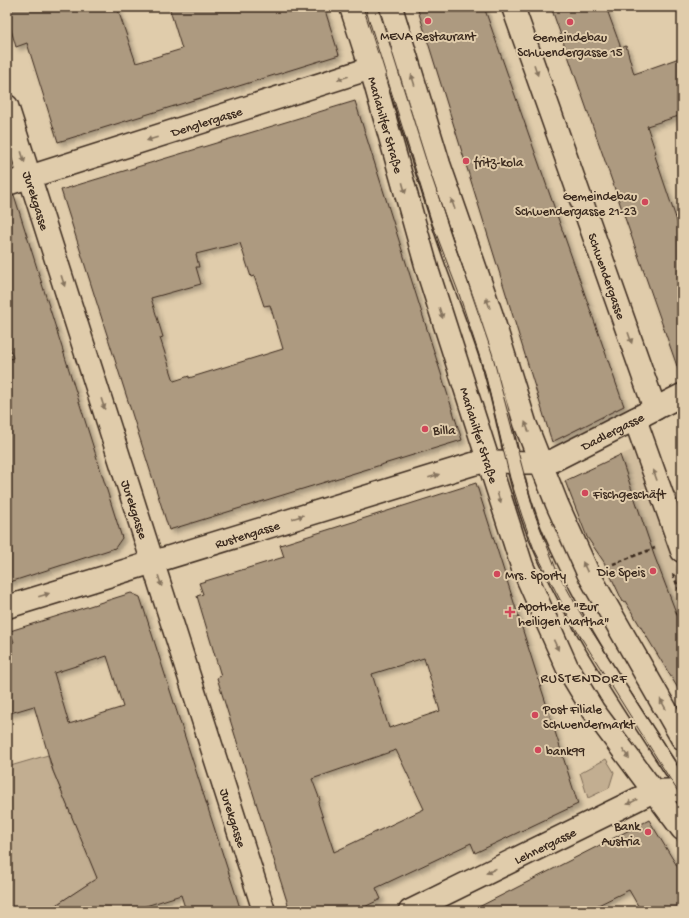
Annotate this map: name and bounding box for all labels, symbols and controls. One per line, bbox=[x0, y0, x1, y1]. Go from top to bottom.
marker: MEVA Restaurant bbox=[423, 16, 433, 26]
marker: Gemeindebau Schwendergasse 15 bbox=[565, 17, 575, 27]
place label: MEVA Restaurant bbox=[380, 30, 477, 45]
place label: Gemeindebau Schwendergasse 15 bbox=[517, 31, 623, 61]
one-way arrow bbox=[533, 65, 539, 77]
one-way arrow bbox=[410, 74, 416, 86]
one-way arrow bbox=[336, 75, 348, 81]
street label: Mariahilfer Straße bbox=[364, 75, 405, 176]
street label: Denglergasse bbox=[168, 105, 245, 142]
one-way arrow bbox=[146, 136, 158, 142]
one-way arrow bbox=[20, 151, 26, 163]
marker: fritz-kola bbox=[461, 156, 471, 166]
place label: fritz-kola bbox=[473, 156, 524, 171]
street label: Jurekgasse bbox=[18, 170, 51, 233]
one-way arrow bbox=[401, 182, 407, 194]
place label: Gemeindebau Schwendergasse 21-23 bbox=[515, 190, 637, 220]
marker: Gemeindebau Schwendergasse 21-23 bbox=[640, 197, 650, 207]
one-way arrow bbox=[449, 198, 455, 210]
street label: Schwendergasse bbox=[583, 231, 628, 322]
one-way arrow bbox=[60, 275, 66, 287]
one-way arrow bbox=[484, 296, 490, 308]
one-way arrow bbox=[438, 307, 444, 319]
one-way arrow bbox=[627, 332, 633, 344]
street label: Mariahilfer Straße bbox=[455, 386, 500, 486]
one-way arrow bbox=[100, 399, 106, 411]
street label: Dadlergasse bbox=[578, 410, 647, 455]
one-way arrow bbox=[524, 420, 530, 432]
marker: Billa bbox=[420, 424, 430, 434]
place label: Billa bbox=[432, 424, 456, 439]
one-way arrow bbox=[651, 468, 657, 480]
one-way arrow bbox=[428, 473, 440, 479]
street label: Jurekgasse bbox=[117, 478, 150, 541]
marker: Fischgeschäft bbox=[580, 488, 590, 498]
place label: Fischgeschäft bbox=[592, 488, 667, 503]
one-way arrow bbox=[497, 492, 503, 504]
one-way arrow bbox=[292, 514, 304, 520]
street label: Rustengasse bbox=[214, 519, 282, 553]
one-way arrow bbox=[582, 561, 588, 572]
place label: Die Speis bbox=[596, 566, 646, 581]
marker: Die Speis bbox=[648, 566, 658, 576]
marker: Mrs. Sporty bbox=[492, 569, 502, 579]
place label: Mrs. Sporty bbox=[505, 569, 567, 584]
one-way arrow bbox=[157, 576, 163, 588]
one-way arrow bbox=[39, 592, 51, 598]
place label: Apotheke "Zur heiligen Martha" bbox=[518, 600, 609, 630]
marker: Apotheke "Zur heiligen Martha" bbox=[505, 607, 515, 617]
one-way arrow bbox=[553, 639, 559, 650]
district label: RUSTENDORF bbox=[540, 671, 628, 688]
one-way arrow bbox=[659, 699, 666, 710]
place label: Post Filiale Schwendermarkt bbox=[542, 703, 636, 733]
marker: Post Filiale Schwendermarkt bbox=[530, 710, 540, 720]
marker: bank99 bbox=[533, 745, 543, 755]
place label: bank99 bbox=[546, 745, 586, 760]
one-way arrow bbox=[622, 749, 630, 759]
street label: Jurekgasse bbox=[215, 787, 248, 850]
one-way arrow bbox=[626, 798, 637, 805]
place label: Bank Austria bbox=[602, 820, 641, 850]
street label: Lehnergasse bbox=[512, 825, 579, 869]
marker: Bank Austria bbox=[643, 827, 653, 837]
one-way arrow bbox=[485, 868, 497, 874]

